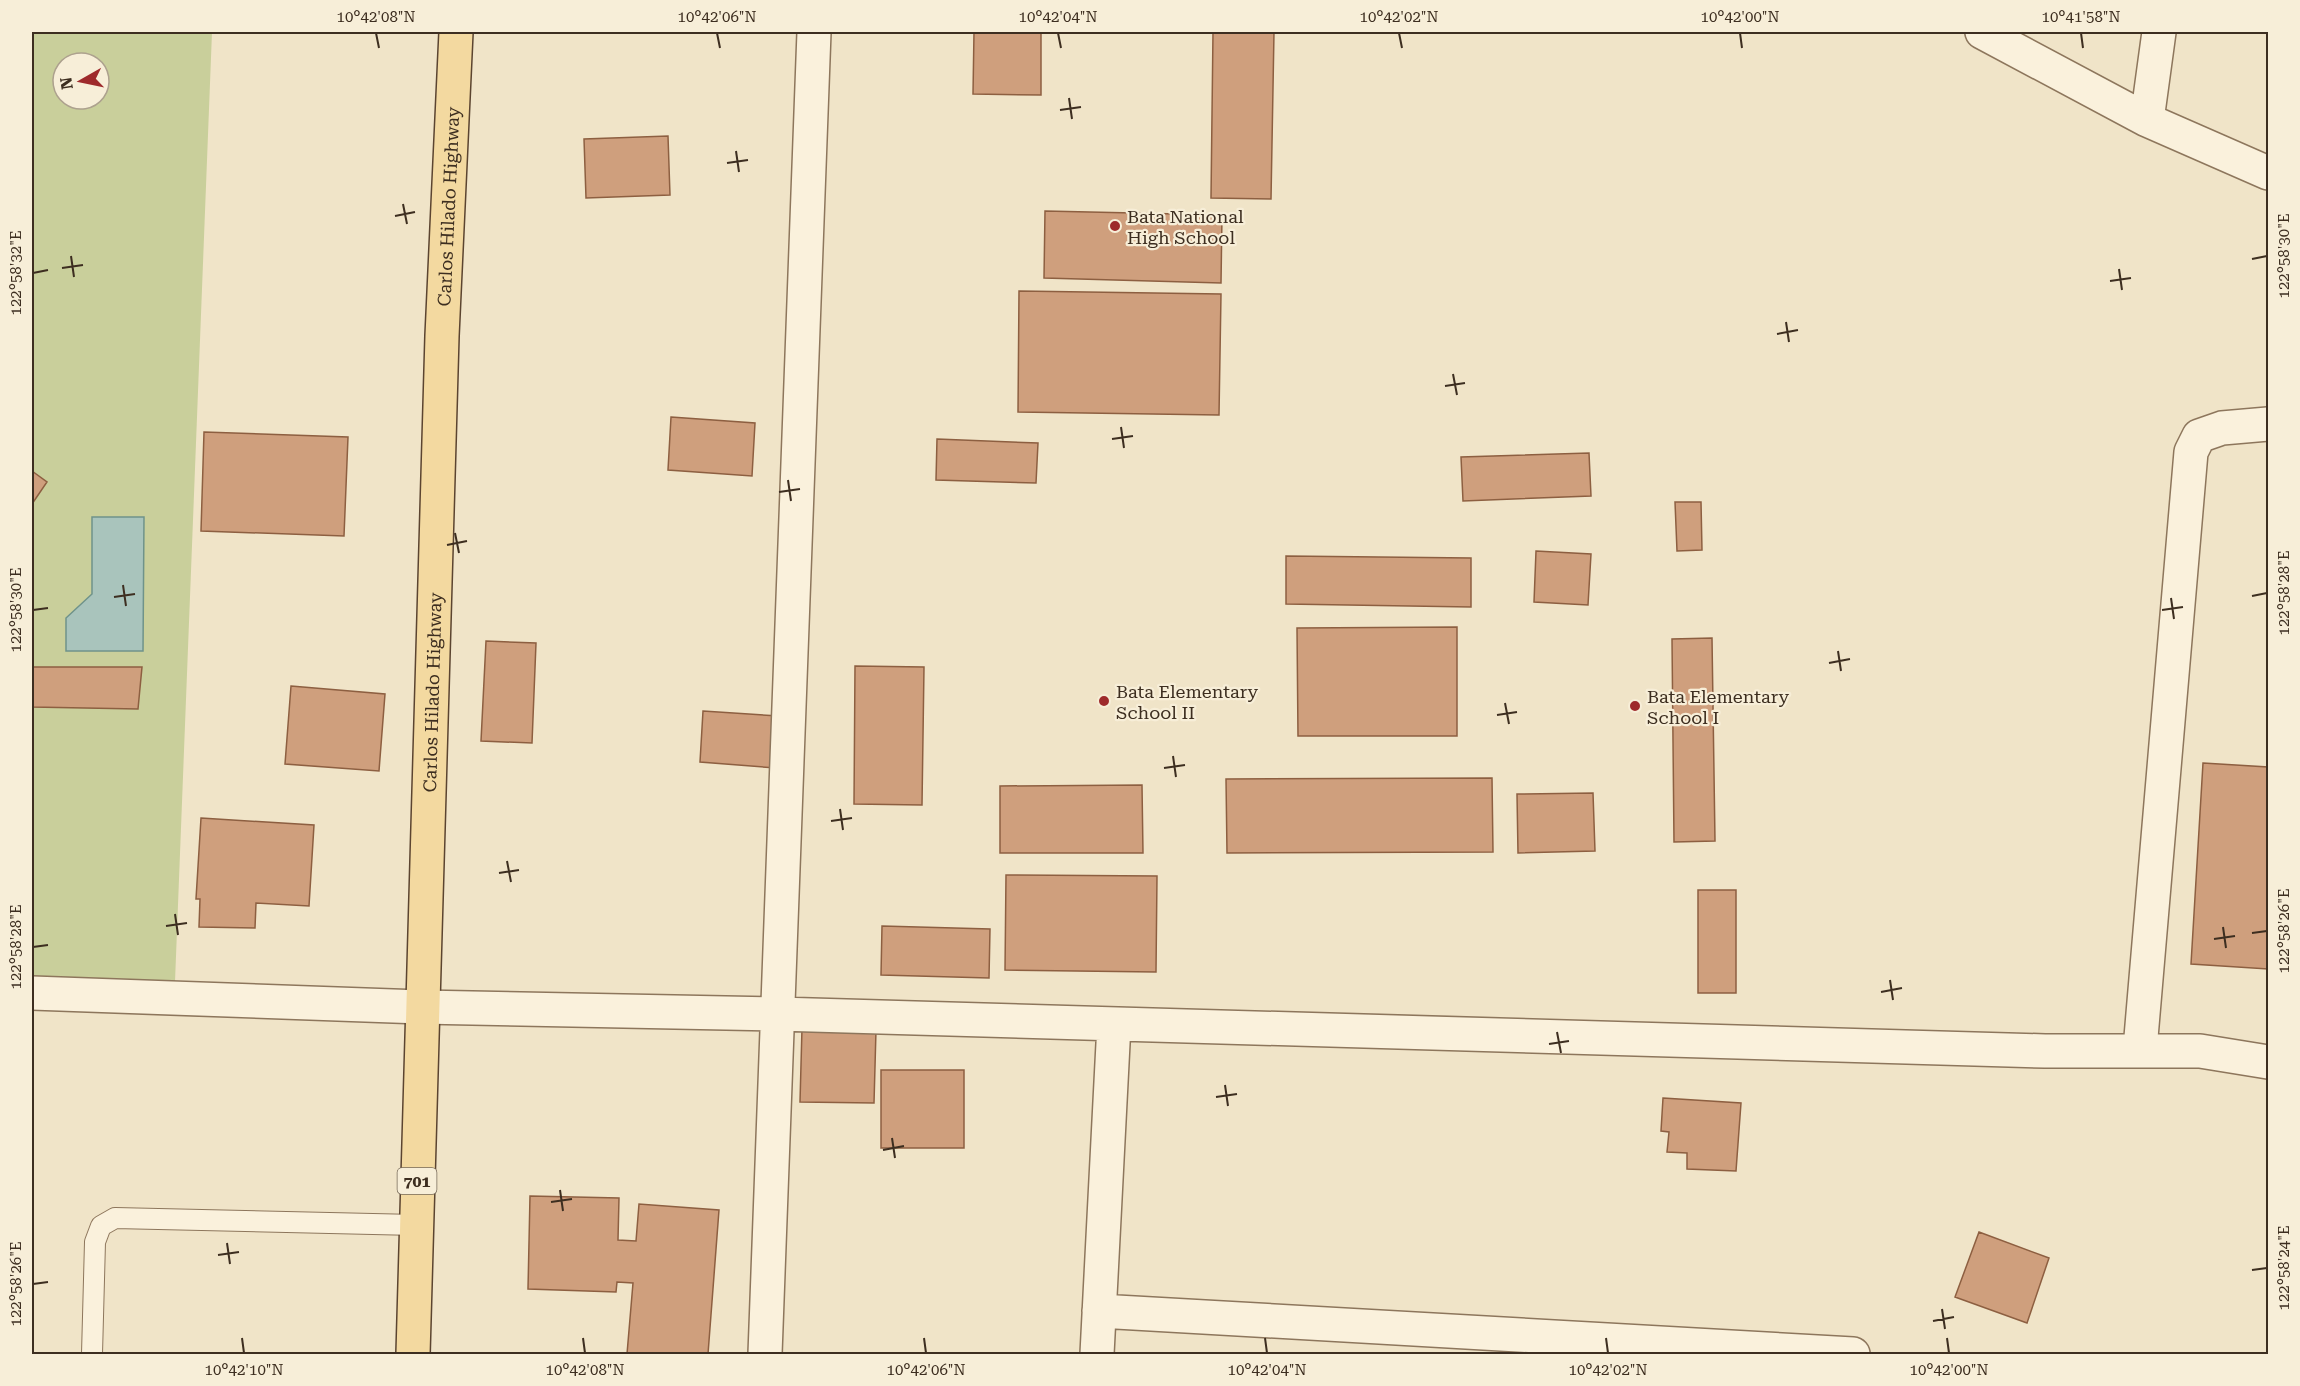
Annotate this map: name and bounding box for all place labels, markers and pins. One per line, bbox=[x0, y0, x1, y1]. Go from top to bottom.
place label: Bata National High School bbox=[1127, 206, 1244, 248]
marker: Bata National High School bbox=[1108, 219, 1122, 233]
place label: Bata Elementary School II bbox=[1116, 681, 1258, 723]
place label: Bata Elementary School I bbox=[1647, 686, 1789, 728]
marker: Bata Elementary School II bbox=[1097, 694, 1111, 708]
marker: Bata Elementary School I bbox=[1628, 699, 1642, 713]

